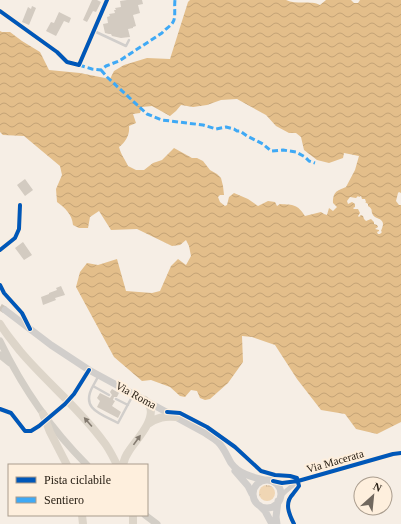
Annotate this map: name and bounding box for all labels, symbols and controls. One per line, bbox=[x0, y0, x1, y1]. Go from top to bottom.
street label: Via Roma bbox=[114, 379, 158, 411]
one-way arrow bbox=[83, 417, 92, 427]
one-way arrow bbox=[133, 435, 141, 446]
street label: Via Macerata bbox=[305, 447, 365, 475]
legend bbox=[8, 464, 148, 516]
text: Pista ciclabile bbox=[44, 473, 111, 487]
north arrow bbox=[353, 476, 393, 516]
text: N bbox=[371, 480, 384, 494]
text: Sentiero bbox=[44, 493, 84, 507]

